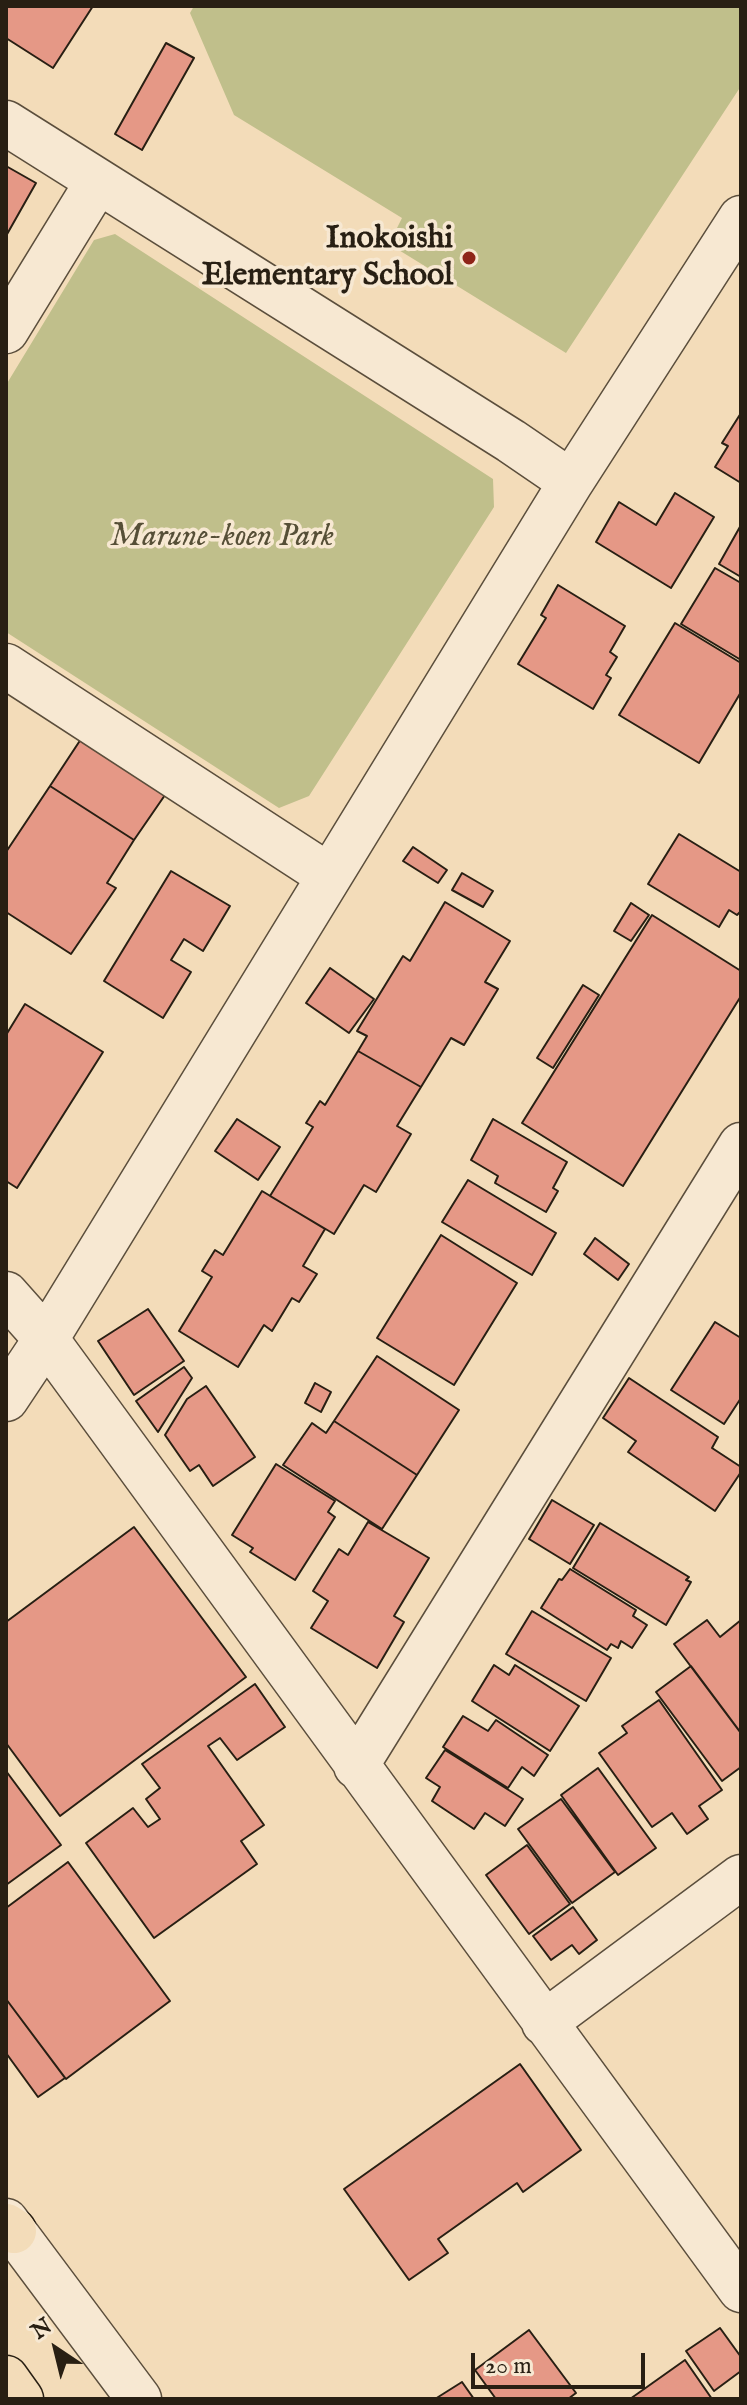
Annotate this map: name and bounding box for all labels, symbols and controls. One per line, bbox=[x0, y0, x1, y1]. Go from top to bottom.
place label: Inokoishi Elementary School bbox=[202, 221, 453, 296]
marker: Inokoishi Elementary School bbox=[460, 249, 478, 267]
park label: Marune-koen Park bbox=[110, 519, 334, 557]
north arrow bbox=[16, 2309, 96, 2389]
text: N bbox=[26, 2312, 58, 2346]
scale bar bbox=[475, 2337, 649, 2387]
text: 20 m bbox=[485, 2351, 532, 2382]

